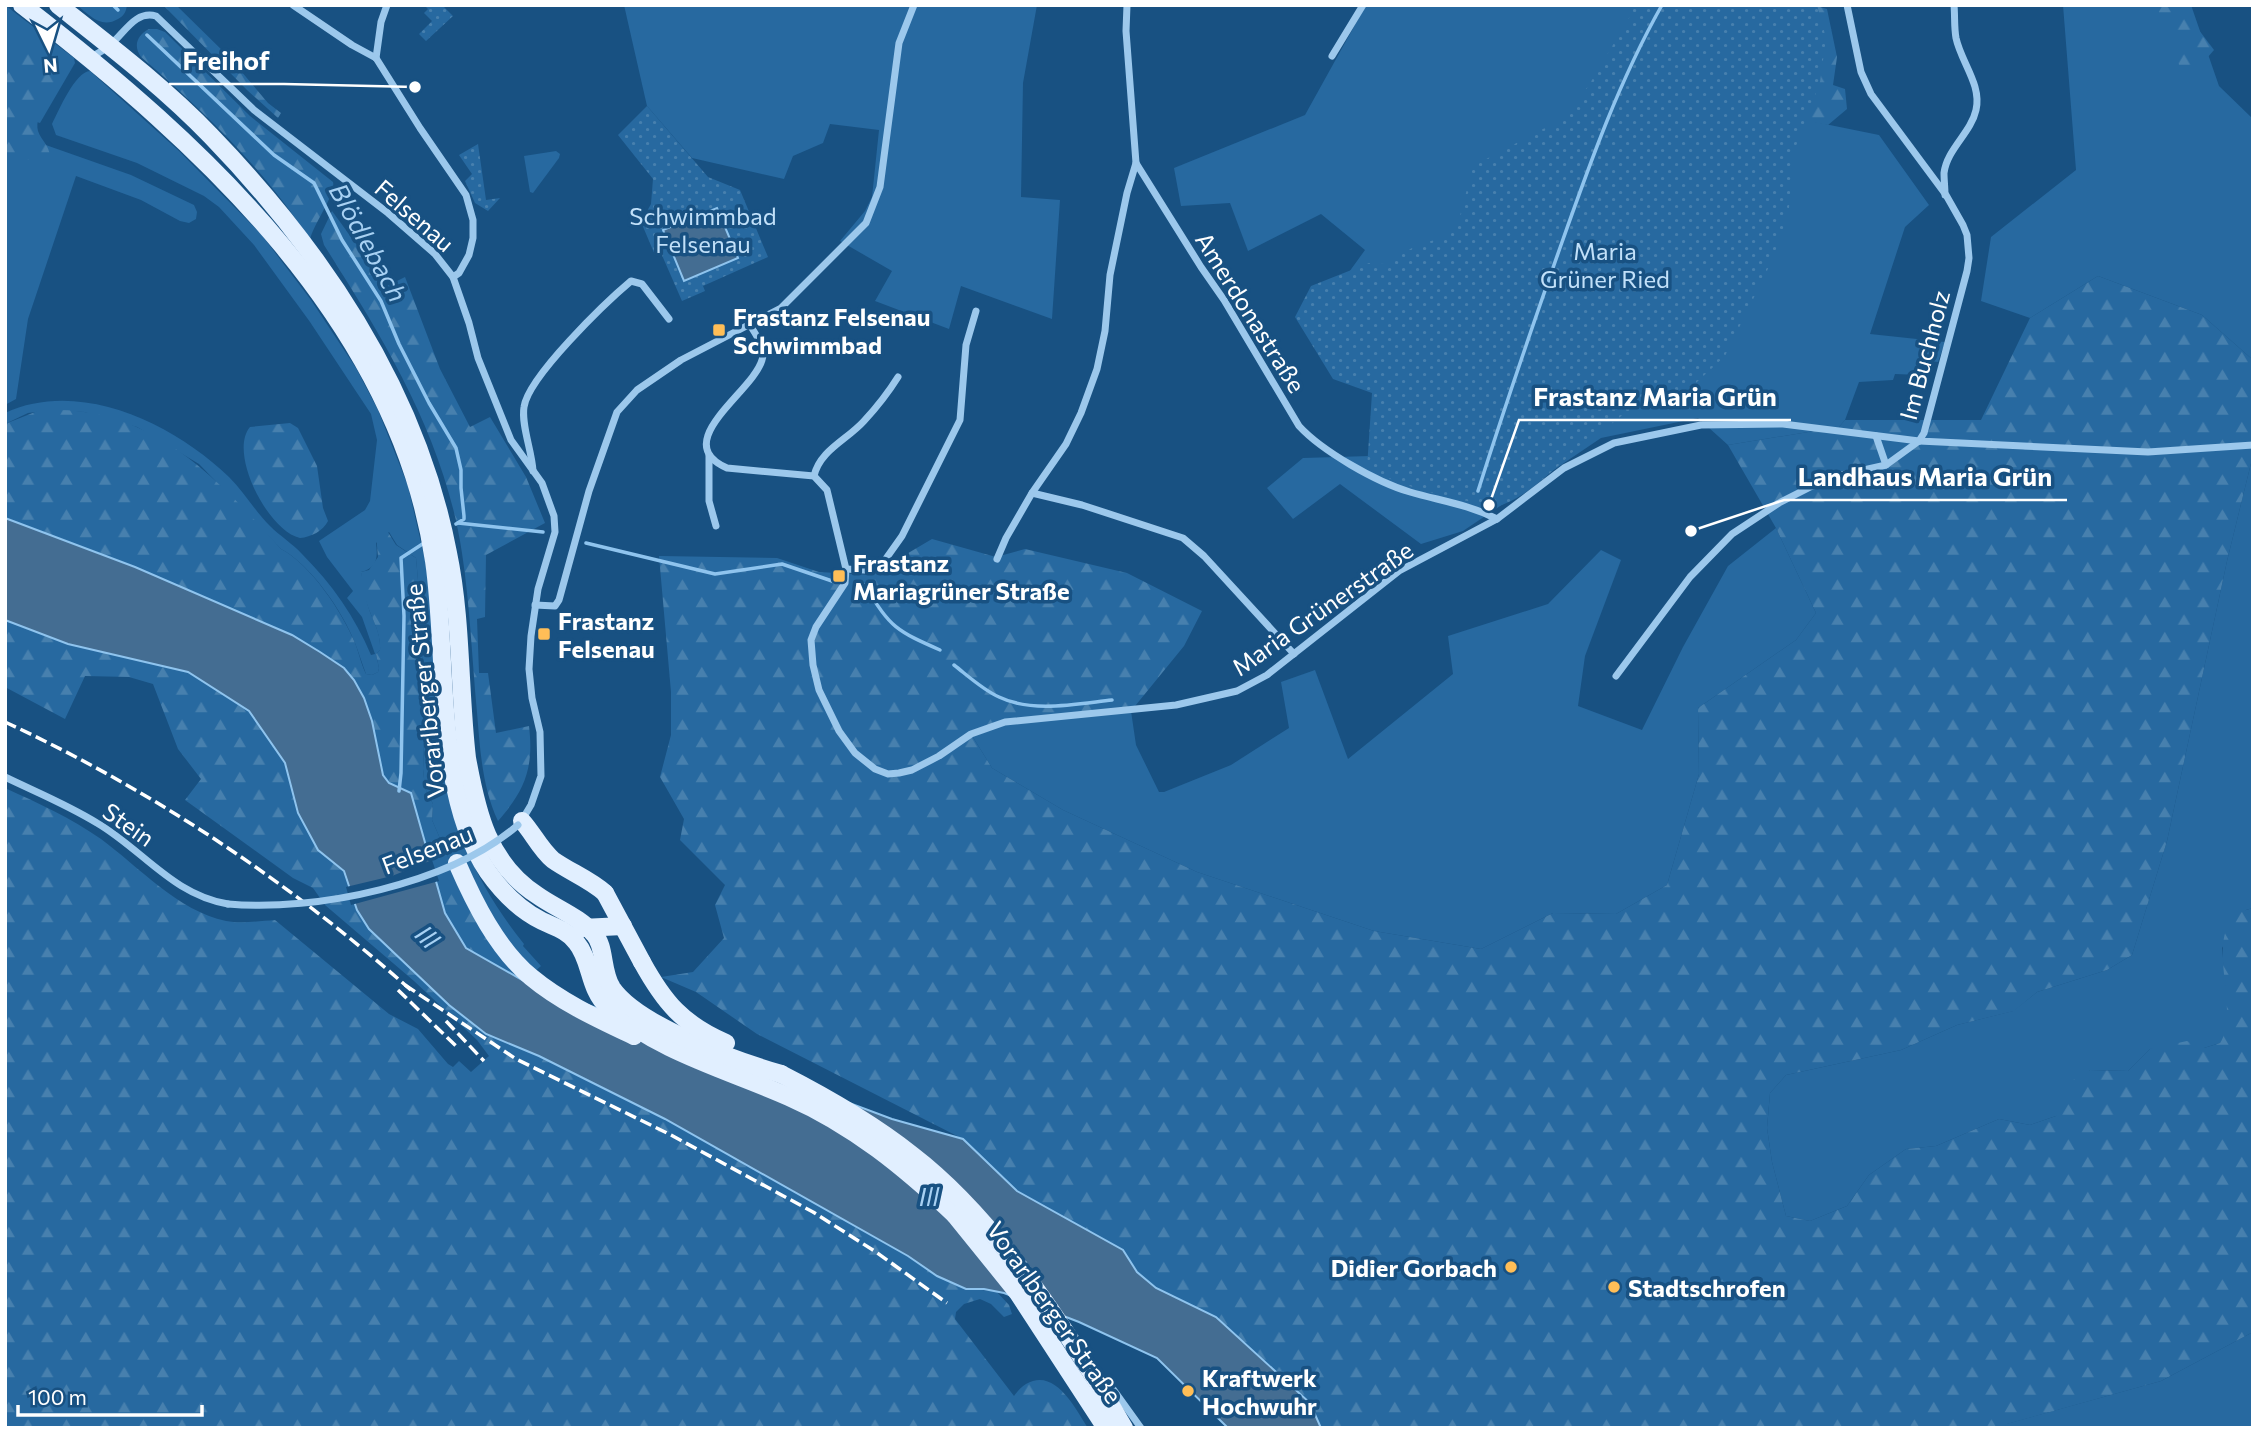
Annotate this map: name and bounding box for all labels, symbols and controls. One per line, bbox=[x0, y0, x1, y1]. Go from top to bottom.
north arrow bbox=[14, 14, 84, 84]
callout: Freihof bbox=[169, 37, 284, 84]
text: Freihof bbox=[182, 44, 270, 75]
text: N bbox=[42, 54, 59, 79]
street label: Felsenau bbox=[370, 173, 460, 257]
water label: Blödlebach bbox=[324, 177, 414, 307]
park label: Schwimmbad Felsenau bbox=[629, 201, 777, 258]
street label: Amerdonastraße bbox=[1190, 226, 1312, 398]
park label: Maria Grüner Ried bbox=[1540, 236, 1670, 293]
street label: Im Buchholz bbox=[1893, 287, 1955, 423]
place label: Frastanz Felsenau Schwimmbad bbox=[733, 302, 930, 359]
marker: Frastanz Felsenau Schwimmbad bbox=[711, 322, 727, 338]
callout: Frastanz Maria Grün bbox=[1519, 373, 1791, 420]
text: Frastanz Maria Grün bbox=[1533, 380, 1777, 411]
callout: Landhaus Maria Grün bbox=[1784, 453, 2067, 500]
text: Landhaus Maria Grün bbox=[1798, 460, 2052, 491]
street label: Maria Grünerstraße bbox=[1226, 535, 1418, 681]
place label: Frastanz Mariagrüner Straße bbox=[853, 548, 1070, 605]
marker: Frastanz Mariagrüner Straße bbox=[831, 568, 847, 584]
street label: Vorarlberger Straße bbox=[398, 582, 450, 800]
place label: Frastanz Felsenau bbox=[558, 606, 655, 663]
marker: Frastanz Felsenau bbox=[536, 626, 552, 642]
street label: Stein bbox=[98, 796, 160, 852]
street label: Felsenau bbox=[377, 818, 477, 880]
water label: Ill bbox=[410, 918, 447, 955]
water label: Ill bbox=[919, 1180, 941, 1211]
street label: Vorarlberger Straße bbox=[981, 1215, 1129, 1409]
place label: Didier Gorbach bbox=[1331, 1253, 1497, 1282]
marker: Didier Gorbach bbox=[1503, 1259, 1519, 1275]
place label: Stadtschrofen bbox=[1628, 1273, 1786, 1302]
marker: Stadtschrofen bbox=[1606, 1279, 1622, 1295]
place label: Kraftwerk Hochwuhr bbox=[1202, 1363, 1317, 1420]
scale bar bbox=[18, 1374, 201, 1418]
marker: Kraftwerk Hochwuhr bbox=[1180, 1383, 1196, 1399]
text: 100 m bbox=[28, 1384, 87, 1409]

